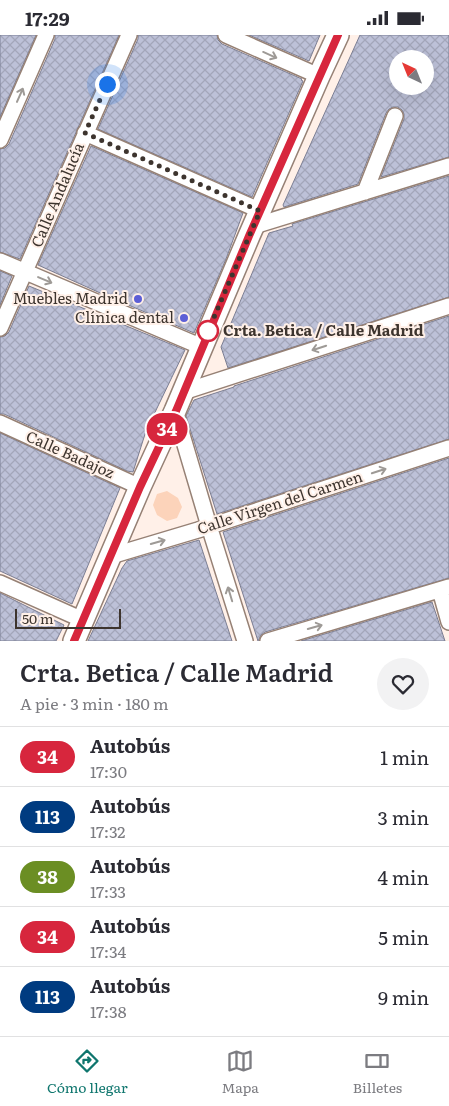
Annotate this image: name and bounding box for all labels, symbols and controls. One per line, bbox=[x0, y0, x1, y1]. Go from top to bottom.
text: 17:29 bbox=[25, 4, 70, 32]
one-way arrow bbox=[262, 50, 277, 60]
north arrow bbox=[389, 50, 434, 95]
map controls bbox=[389, 50, 434, 95]
your location bbox=[95, 72, 120, 97]
one-way arrow bbox=[15, 88, 25, 103]
street label: Calle Andalucía bbox=[24, 138, 89, 250]
one-way arrow bbox=[37, 276, 52, 286]
place label: Muebles Madrid bbox=[13, 286, 128, 309]
marker: Muebles Madrid bbox=[132, 293, 144, 305]
place label: Clínica dental bbox=[75, 305, 174, 328]
marker: Clínica dental bbox=[178, 312, 190, 324]
place label: Crta. Betica / Calle Madrid bbox=[223, 318, 424, 341]
marker: Crta. Betica / Calle Madrid bbox=[197, 320, 219, 342]
one-way arrow bbox=[312, 344, 328, 353]
line badge: 34 bbox=[144, 413, 190, 445]
text: 34 bbox=[157, 415, 177, 442]
street label: Calle Badajoz bbox=[23, 424, 119, 483]
street label: Calle Virgen del Carmen bbox=[194, 464, 365, 539]
one-way arrow bbox=[371, 466, 387, 475]
one-way arrow bbox=[149, 536, 165, 546]
one-way arrow bbox=[225, 587, 235, 603]
scale bar bbox=[15, 606, 121, 629]
text: 50 m bbox=[22, 608, 54, 628]
one-way arrow bbox=[307, 622, 323, 632]
text: Crta. Betica / Calle Madrid bbox=[20, 654, 333, 689]
button: heart bbox=[377, 658, 429, 710]
text: A pie · 3 min · 180 m bbox=[20, 691, 169, 715]
text: Autobús bbox=[90, 731, 170, 759]
text: 34 bbox=[37, 743, 58, 770]
text: 1 min bbox=[380, 743, 429, 771]
text: 17:30 bbox=[90, 759, 127, 783]
text: Autobús bbox=[90, 791, 170, 819]
text: 113 bbox=[35, 803, 60, 830]
text: 3 min bbox=[378, 803, 429, 831]
text: 17:32 bbox=[90, 819, 125, 843]
text: Autobús bbox=[90, 851, 170, 879]
text: 38 bbox=[37, 863, 58, 890]
text: 4 min bbox=[377, 863, 429, 891]
text: 17:33 bbox=[90, 879, 126, 903]
text: Autobús bbox=[90, 911, 170, 939]
text: 34 bbox=[37, 923, 58, 950]
text: 5 min bbox=[378, 923, 429, 951]
text: 17:34 bbox=[90, 939, 126, 963]
text: Autobús bbox=[90, 971, 170, 999]
text: 113 bbox=[35, 983, 60, 1010]
text: 9 min bbox=[378, 983, 429, 1011]
text: 17:38 bbox=[90, 999, 126, 1023]
tab: Cómo llegar bbox=[47, 1047, 128, 1097]
tab: Mapa bbox=[222, 1047, 259, 1097]
tab: Billetes bbox=[353, 1047, 402, 1097]

